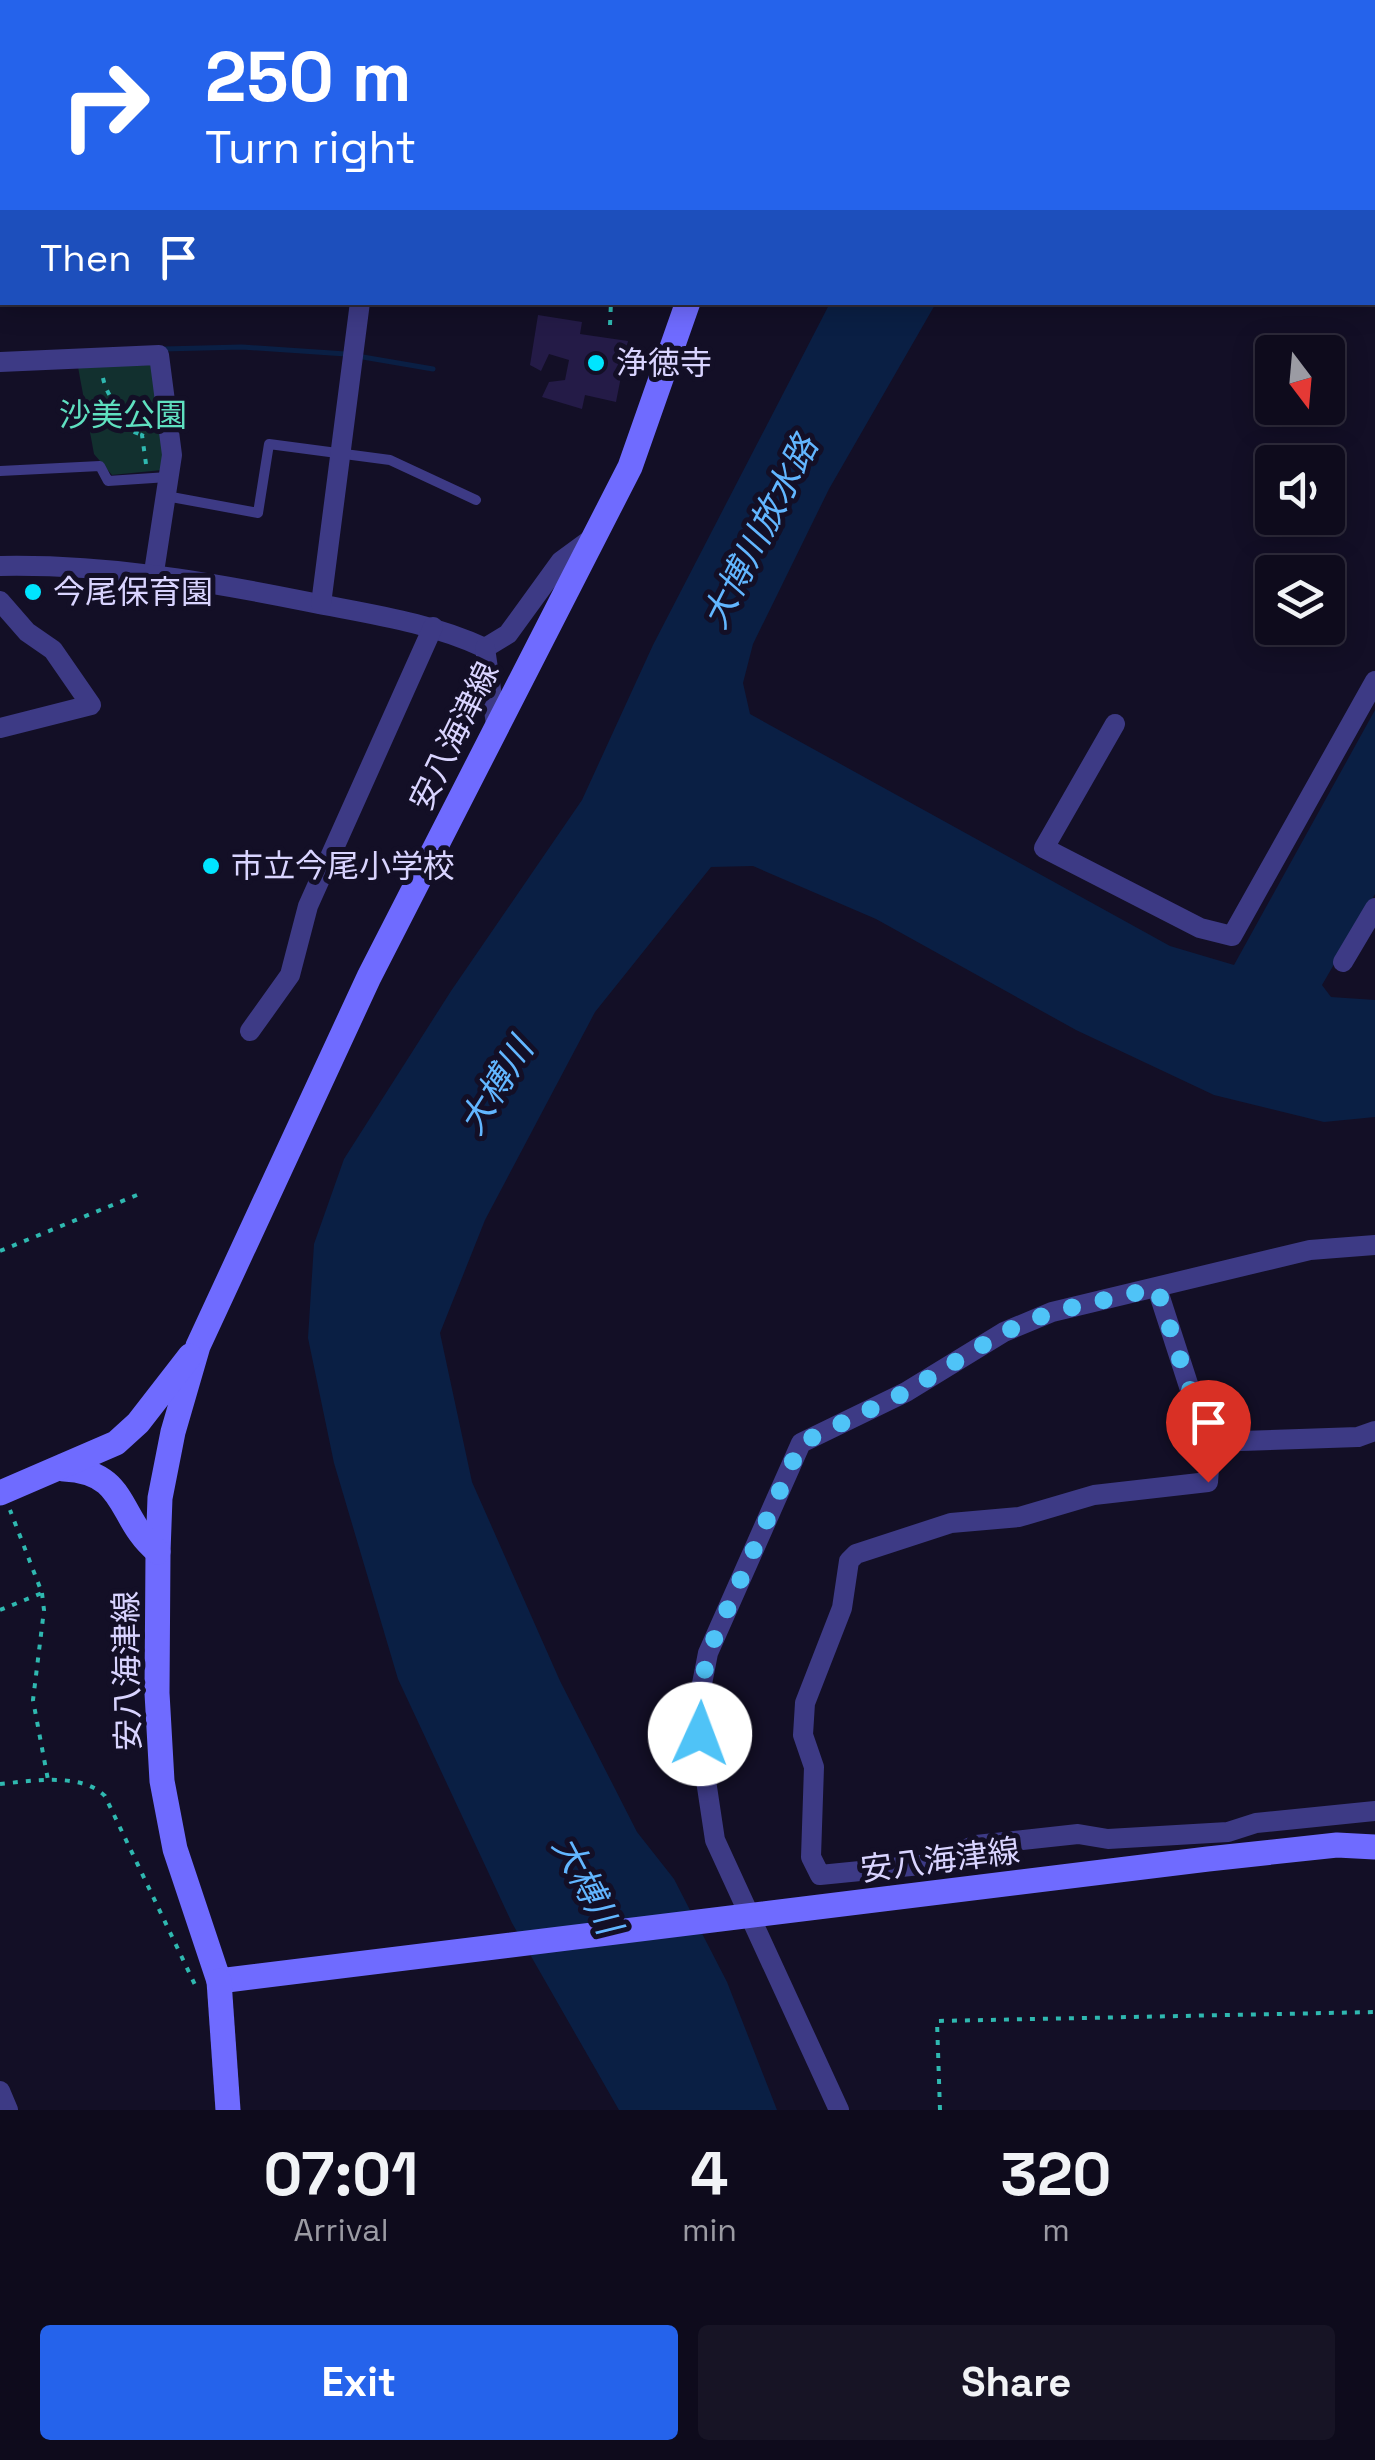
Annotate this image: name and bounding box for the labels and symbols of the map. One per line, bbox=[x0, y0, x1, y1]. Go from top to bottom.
north arrow bbox=[1255, 335, 1345, 425]
place label: 浄徳寺 bbox=[616, 343, 712, 383]
marker: 浄徳寺 bbox=[585, 352, 607, 374]
park label: 沙美公園 bbox=[59, 395, 187, 435]
water label: 大博川放水路 bbox=[693, 426, 829, 636]
place label: 今尾保育園 bbox=[53, 572, 213, 612]
marker: 今尾保育園 bbox=[22, 581, 44, 603]
street label: 安八海津線 bbox=[401, 655, 507, 817]
place label: 市立今尾小学校 bbox=[231, 846, 455, 886]
marker: 市立今尾小学校 bbox=[200, 855, 222, 877]
water label: 大榑川 bbox=[450, 1026, 545, 1142]
pin bbox=[1166, 1380, 1251, 1483]
street label: 安八海津線 bbox=[106, 1591, 148, 1751]
position arrow bbox=[648, 1682, 752, 1786]
water label: 大榑川 bbox=[543, 1828, 633, 1945]
street label: 安八海津線 bbox=[858, 1830, 1022, 1890]

